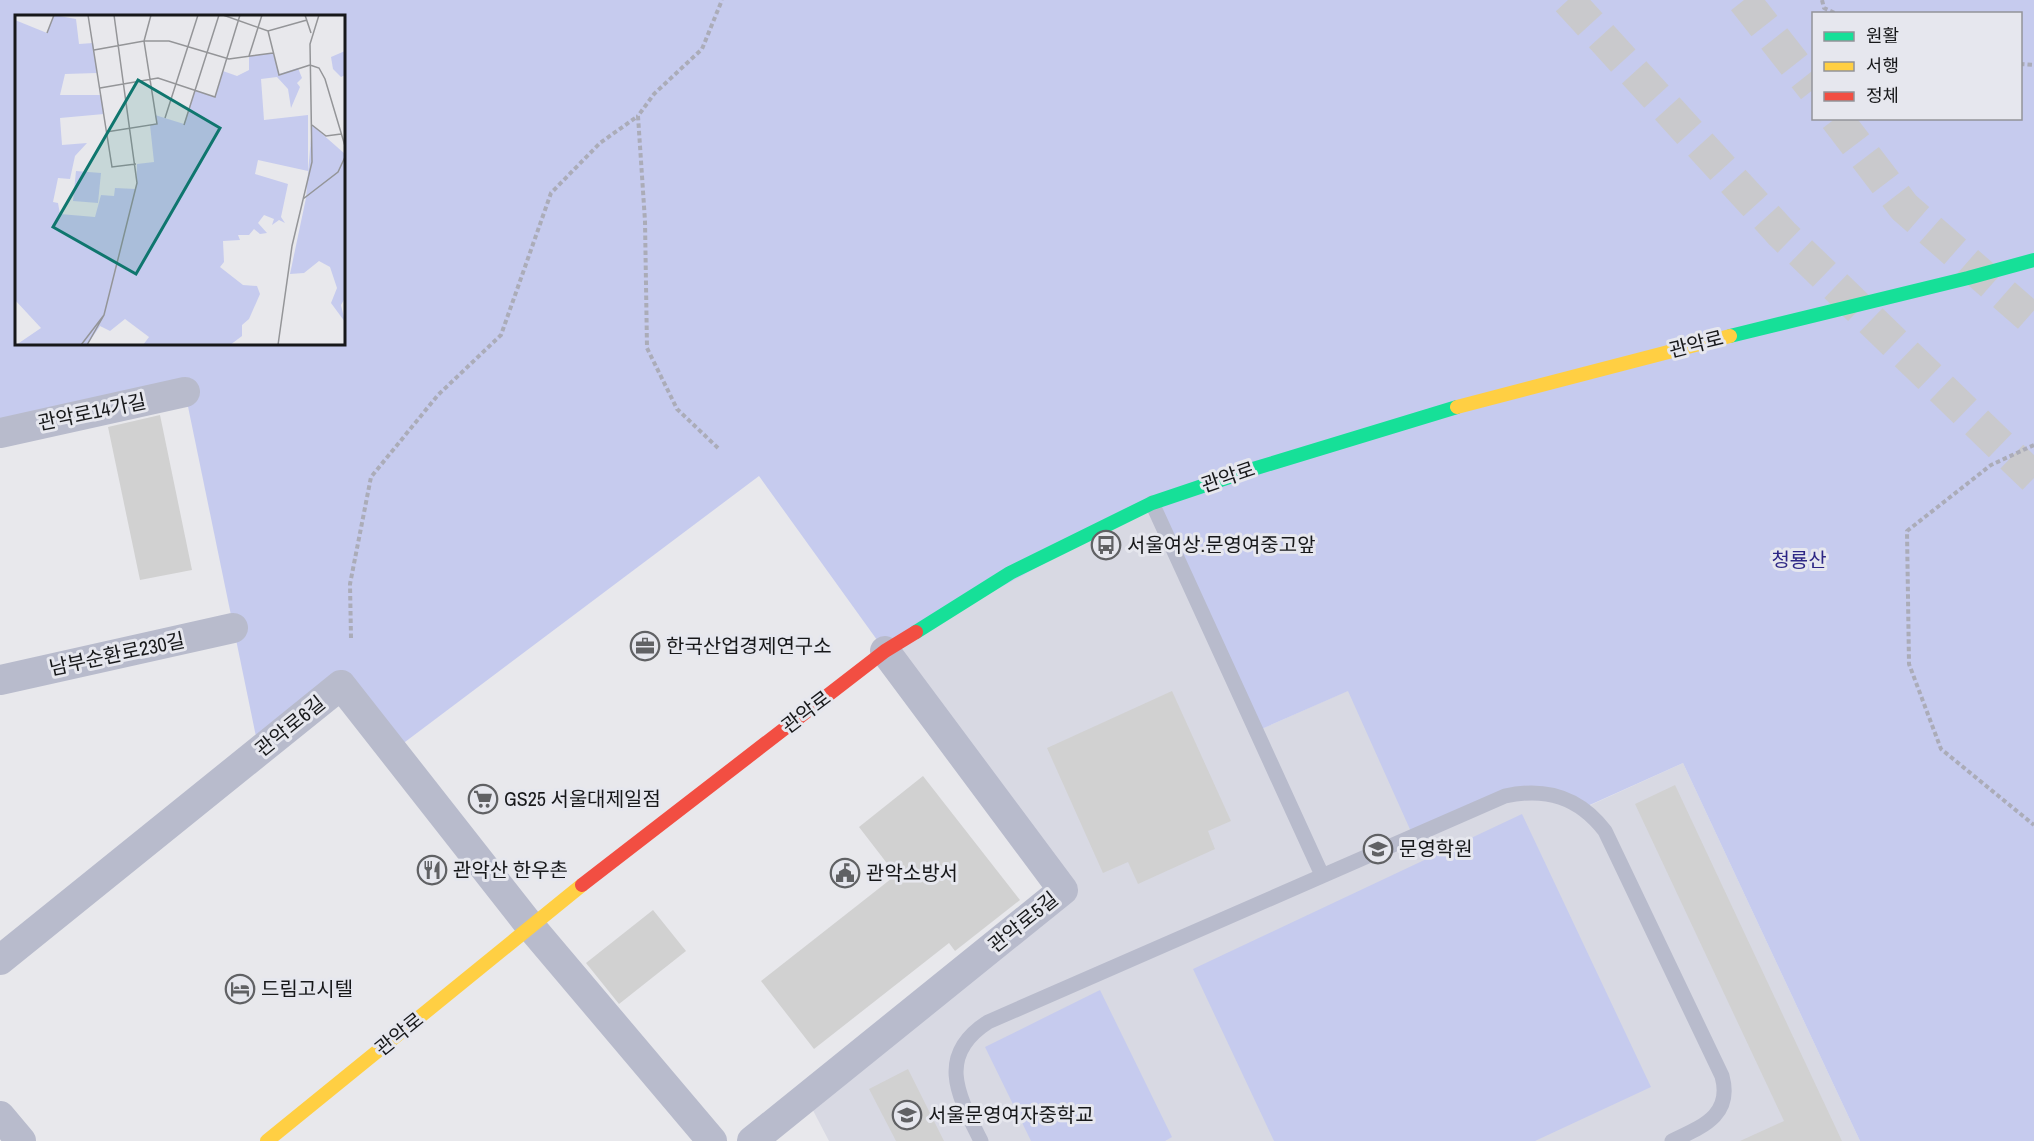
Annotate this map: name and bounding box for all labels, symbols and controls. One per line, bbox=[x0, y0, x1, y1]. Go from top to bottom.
legend bbox=[1812, 12, 2022, 120]
inset map bbox=[15, 15, 345, 345]
text: 원활 bbox=[1866, 23, 1899, 48]
text: 서행 bbox=[1866, 53, 1899, 78]
text: 정체 bbox=[1866, 83, 1899, 108]
street label: 관악로 bbox=[1666, 324, 1726, 363]
street label: 관악로14가길 bbox=[35, 387, 149, 436]
street label: 관악로 bbox=[1197, 455, 1258, 498]
bus stop icon: 서울여상.문영여중고앞 bbox=[1090, 529, 1122, 561]
place label: 서울여상.문영여중고앞 bbox=[1127, 531, 1316, 558]
park label: 청룡산 bbox=[1771, 546, 1827, 573]
street label: 남부순환로230길 bbox=[47, 626, 187, 681]
office icon: 한국산업경제연구소 bbox=[629, 630, 661, 662]
place label: 한국산업경제연구소 bbox=[666, 632, 832, 659]
street label: 관악로 bbox=[776, 684, 836, 739]
street label: 관악로6길 bbox=[249, 689, 330, 762]
supermarket icon: GS25 서울대제일점 bbox=[467, 783, 499, 815]
place label: GS25 서울대제일점 bbox=[504, 785, 661, 812]
school or university icon: 문영학원 bbox=[1362, 833, 1394, 865]
place label: 문영학원 bbox=[1399, 835, 1473, 862]
restaurant icon: 관악산 한우촌 bbox=[416, 854, 448, 886]
place label: 관악산 한우촌 bbox=[453, 856, 568, 883]
public building icon: 관악소방서 bbox=[829, 857, 861, 889]
place label: 관악소방서 bbox=[866, 859, 958, 886]
street label: 관악로5길 bbox=[982, 885, 1063, 958]
hotel icon: 드림고시텔 bbox=[224, 973, 256, 1005]
place label: 드림고시텔 bbox=[261, 975, 353, 1002]
street label: 관악로 bbox=[369, 1006, 429, 1061]
school or university icon: 서울문영여자중학교 bbox=[891, 1099, 923, 1131]
place label: 서울문영여자중학교 bbox=[928, 1101, 1094, 1128]

